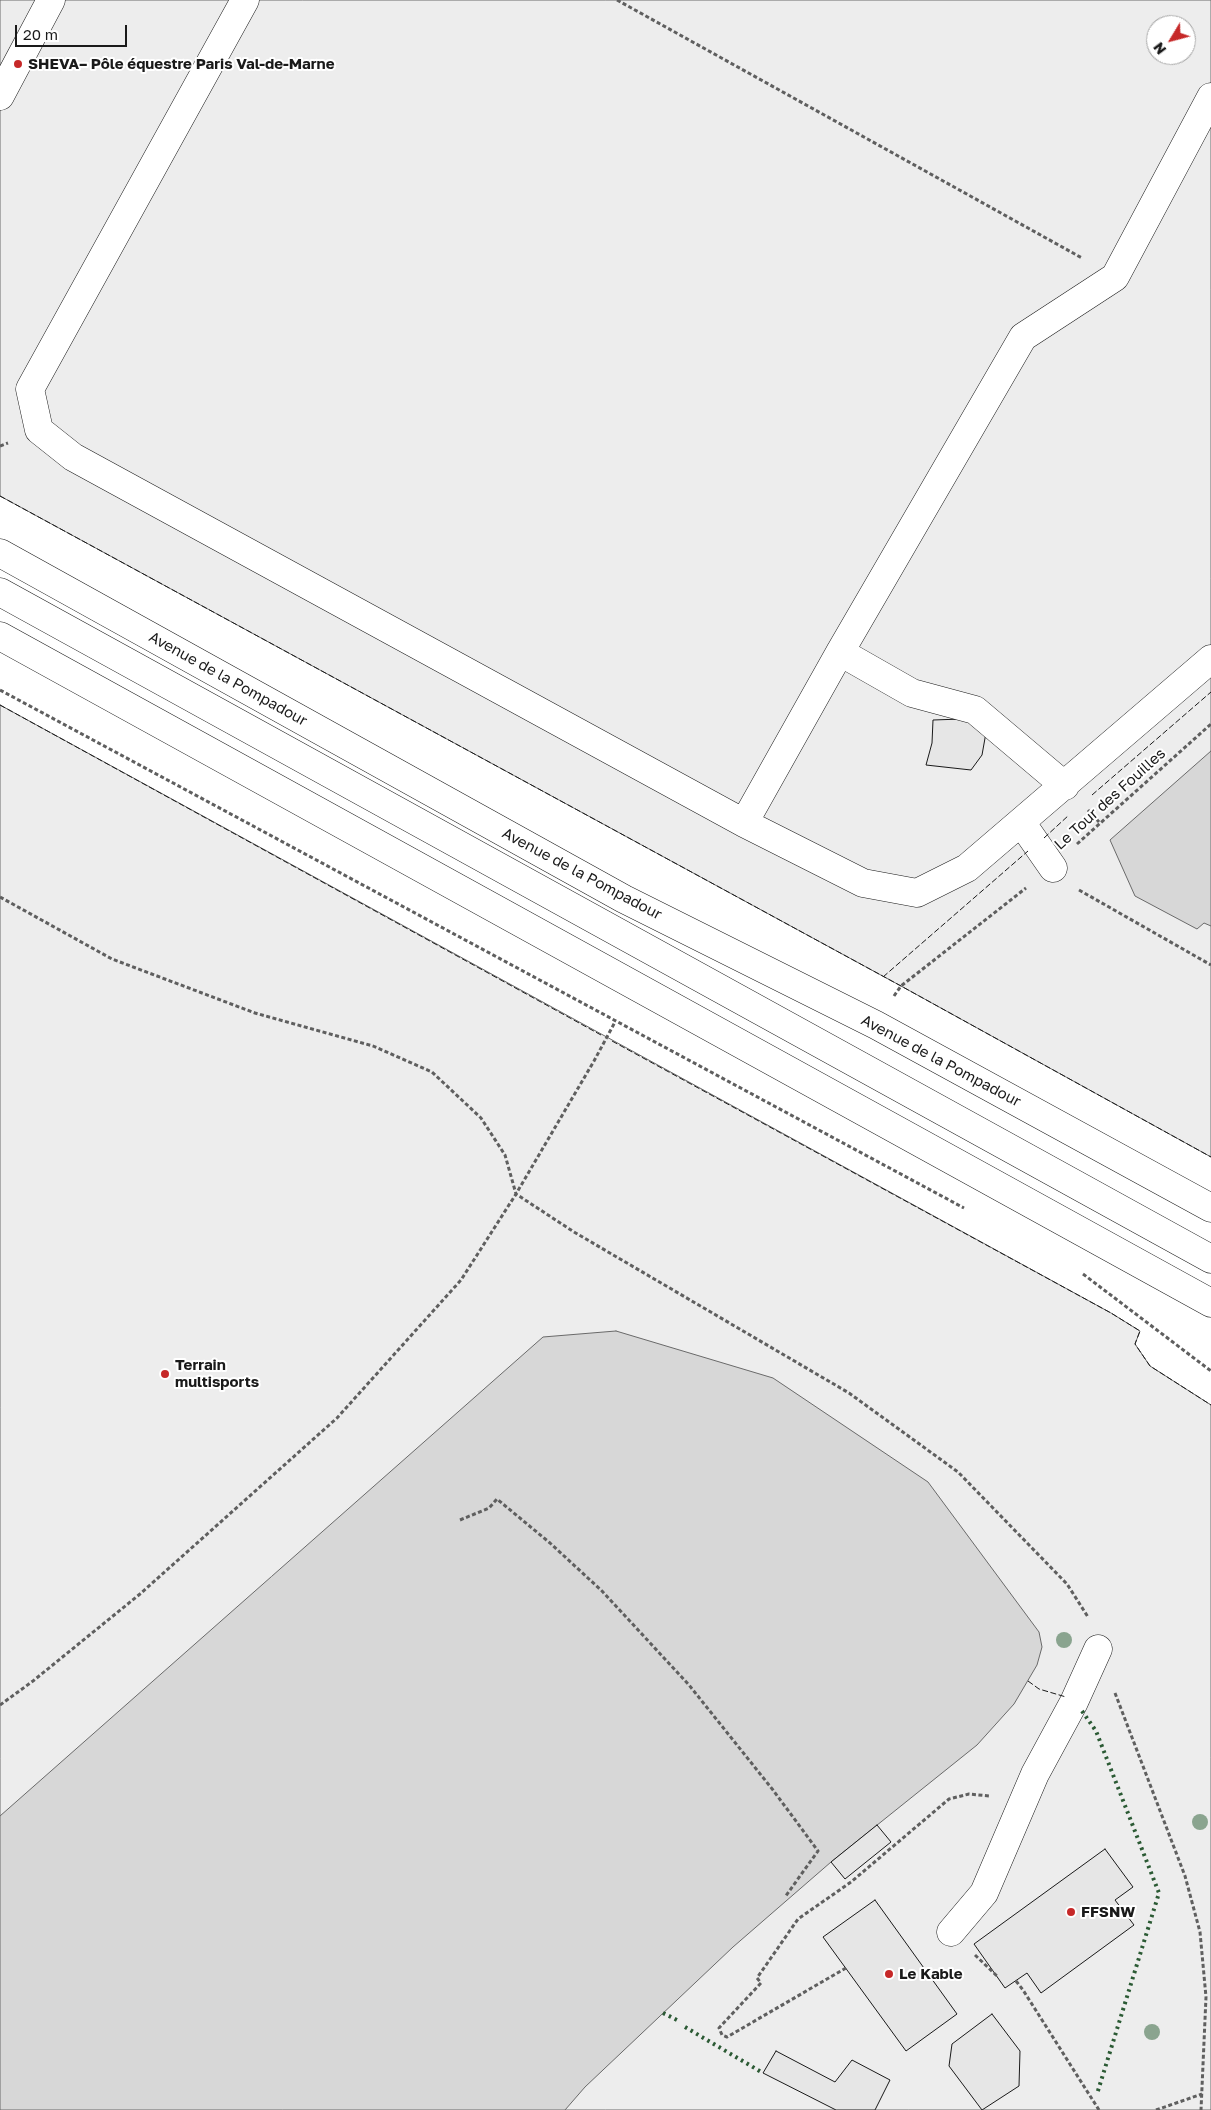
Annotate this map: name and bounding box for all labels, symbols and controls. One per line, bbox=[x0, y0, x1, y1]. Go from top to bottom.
scale bar bbox=[18, 15, 130, 47]
north arrow bbox=[1146, 15, 1196, 65]
text: 20 m bbox=[23, 25, 58, 43]
text: N bbox=[1149, 39, 1169, 58]
place label: SHEVA– Pôle équestre Paris Val-de-Marne bbox=[28, 55, 335, 73]
marker: SHEVA– Pôle équestre Paris Val-de-Marne bbox=[12, 58, 24, 70]
street label: Avenue de la Pompadour bbox=[146, 628, 310, 730]
street label: Le Tour des Fouilles bbox=[1051, 744, 1169, 854]
street label: Avenue de la Pompadour bbox=[499, 824, 665, 924]
street label: Avenue de la Pompadour bbox=[858, 1011, 1024, 1111]
place label: Terrain multisports bbox=[175, 1356, 259, 1391]
marker: Terrain multisports bbox=[159, 1368, 171, 1380]
place label: FFSNW bbox=[1081, 1903, 1135, 1921]
marker: FFSNW bbox=[1065, 1906, 1077, 1918]
place label: Le Kable bbox=[899, 1965, 963, 1983]
marker: Le Kable bbox=[883, 1968, 895, 1980]

